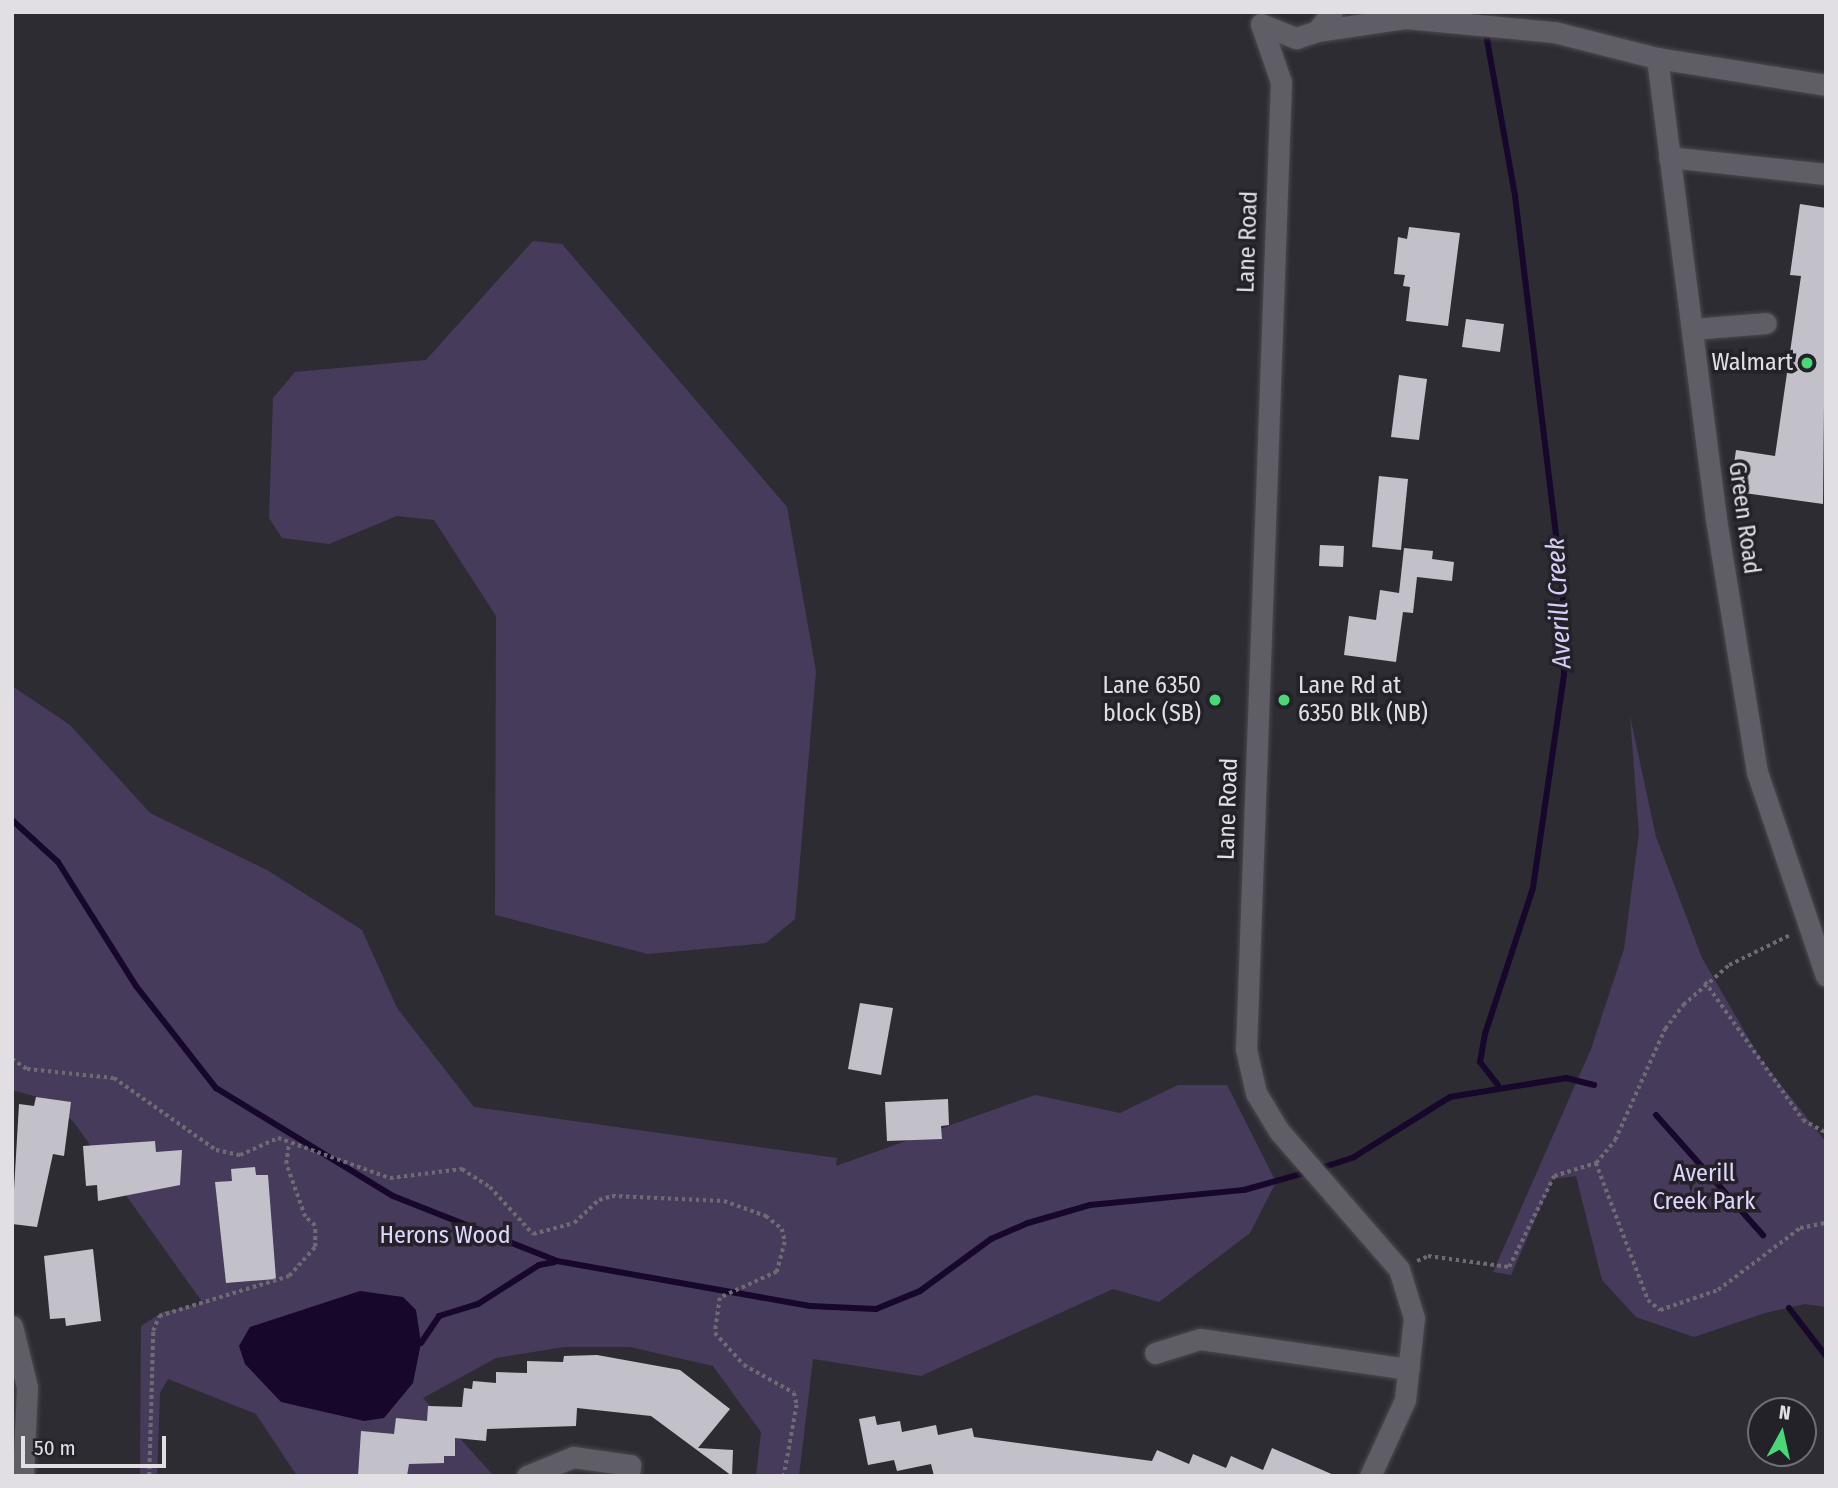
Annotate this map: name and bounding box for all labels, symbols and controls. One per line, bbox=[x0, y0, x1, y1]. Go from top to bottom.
street label: Lane Road bbox=[1232, 190, 1264, 294]
place label: Walmart bbox=[1711, 349, 1793, 377]
marker: Walmart bbox=[1799, 355, 1815, 371]
street label: Green Road bbox=[1722, 460, 1766, 576]
water label: Averill Creek bbox=[1540, 537, 1578, 669]
place label: Lane 6350 block (SB) bbox=[1103, 672, 1201, 728]
place label: Lane Rd at 6350 Blk (NB) bbox=[1298, 672, 1428, 728]
marker: Lane 6350 block (SB) bbox=[1207, 692, 1223, 708]
marker: Lane Rd at 6350 Blk (NB) bbox=[1276, 692, 1292, 708]
street label: Lane Road bbox=[1212, 757, 1244, 861]
park label: Averill Creek Park bbox=[1653, 1160, 1755, 1216]
park label: Herons Wood bbox=[379, 1222, 511, 1250]
north arrow bbox=[1747, 1397, 1817, 1467]
text: N bbox=[1777, 1401, 1792, 1425]
scale bar bbox=[24, 1422, 170, 1466]
text: 50 m bbox=[34, 1435, 76, 1461]

